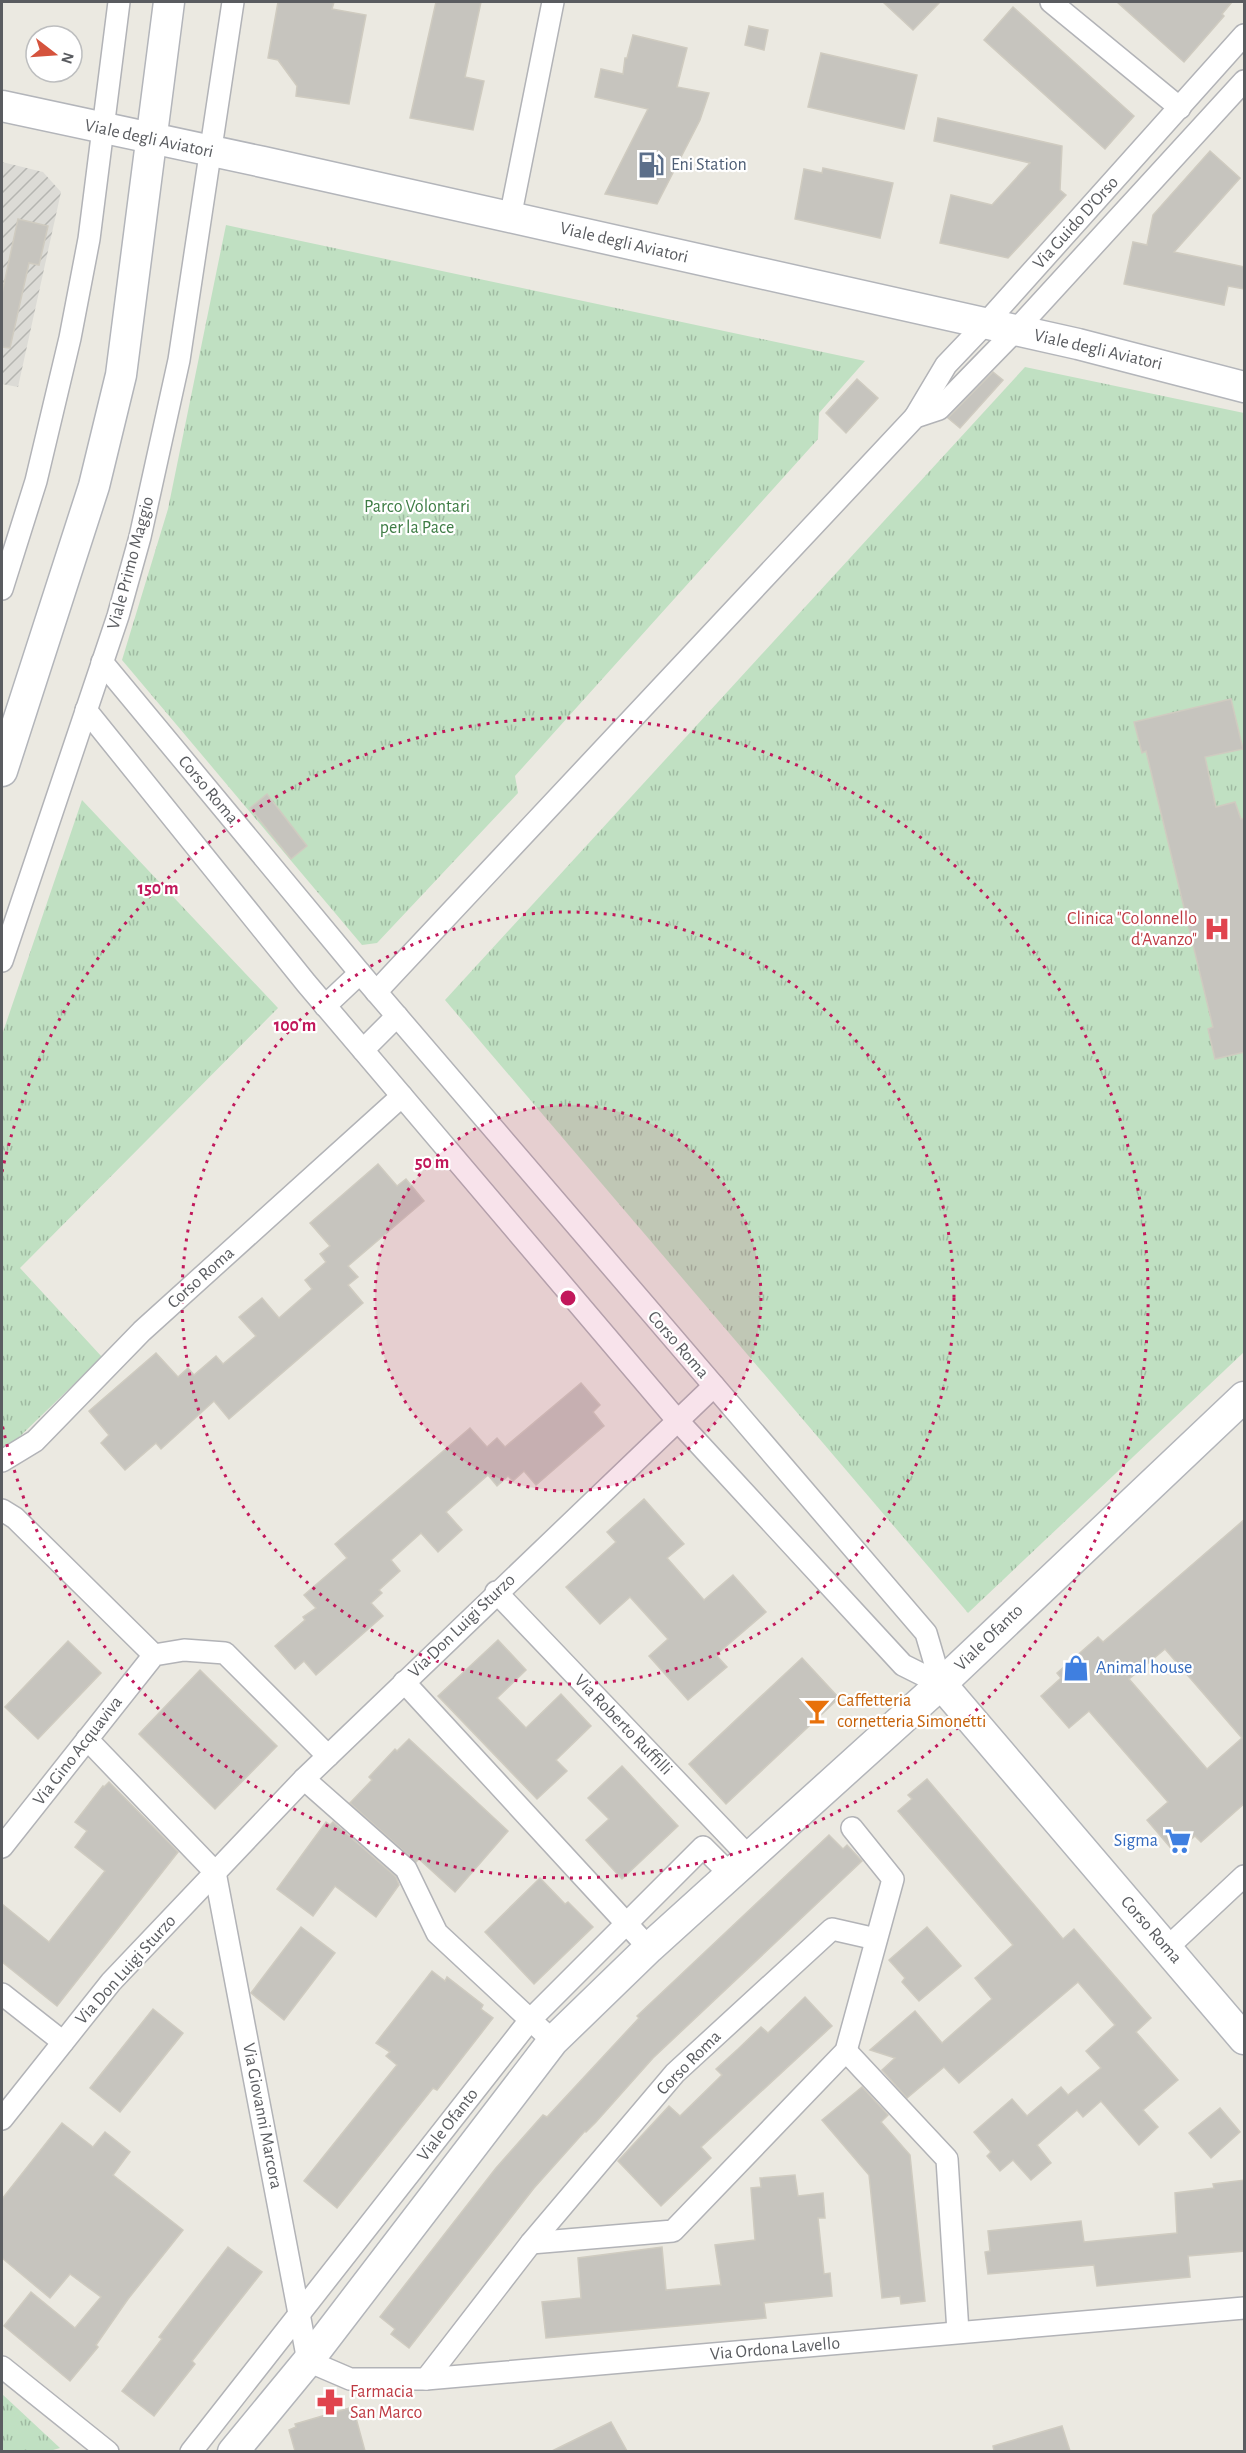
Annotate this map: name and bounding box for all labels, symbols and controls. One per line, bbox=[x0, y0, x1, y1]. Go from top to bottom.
north arrow bbox=[24, 24, 84, 84]
text: N bbox=[58, 50, 77, 66]
street label: Viale degli Aviatori bbox=[83, 117, 215, 161]
fuel station icon: Eni Station bbox=[636, 150, 666, 180]
place label: Eni Station bbox=[671, 156, 747, 174]
street label: Via Guido D'Orso bbox=[1030, 173, 1122, 273]
street label: Viale degli Aviatori bbox=[558, 219, 690, 267]
street label: Viale degli Aviatori bbox=[1032, 326, 1164, 374]
street label: Viale Primo Maggio bbox=[105, 494, 157, 632]
park label: Parco Volontari per la Pace bbox=[364, 498, 470, 537]
street label: Corso Roma bbox=[175, 753, 241, 827]
text: 150 m bbox=[138, 880, 178, 898]
place label: Clinica "Colonnello d'Avanzo" bbox=[1067, 910, 1197, 949]
hospital icon: Clinica "Colonnello d'Avanzo" bbox=[1202, 914, 1232, 944]
text: 100 m bbox=[274, 1017, 316, 1035]
text: 50 m bbox=[415, 1154, 449, 1172]
street label: Corso Roma bbox=[164, 1244, 238, 1312]
centre of rings bbox=[558, 1288, 578, 1308]
street label: Corso Roma bbox=[644, 1308, 712, 1382]
street label: Via Don Luigi Sturzo bbox=[405, 1571, 519, 1681]
street label: Viale Ofanto bbox=[951, 1601, 1027, 1675]
shop icon: Animal house bbox=[1061, 1653, 1091, 1683]
place label: Animal house bbox=[1096, 1659, 1192, 1677]
street label: Via Roberto Ruffilli bbox=[571, 1671, 675, 1779]
place label: Caffetteria cornetteria Simonetti bbox=[837, 1692, 986, 1731]
street label: Via Gino Acquaviva bbox=[30, 1693, 126, 1809]
bar icon: Caffetteria cornetteria Simonetti bbox=[802, 1696, 832, 1726]
supermarket icon: Sigma bbox=[1163, 1826, 1193, 1856]
place label: Sigma bbox=[1114, 1832, 1158, 1850]
street label: Corso Roma bbox=[1117, 1893, 1185, 1967]
street label: Via Don Luigi Sturzo bbox=[72, 1912, 180, 2028]
street label: Corso Roma bbox=[653, 2027, 725, 2099]
street label: Via Giovanni Marcora bbox=[239, 2042, 285, 2190]
street label: Viale Ofanto bbox=[414, 2085, 482, 2165]
street label: Via Ordona Lavello bbox=[709, 2334, 841, 2364]
place label: Farmacia San Marco bbox=[350, 2383, 422, 2422]
pharmacy icon: Farmacia San Marco bbox=[315, 2387, 345, 2417]

